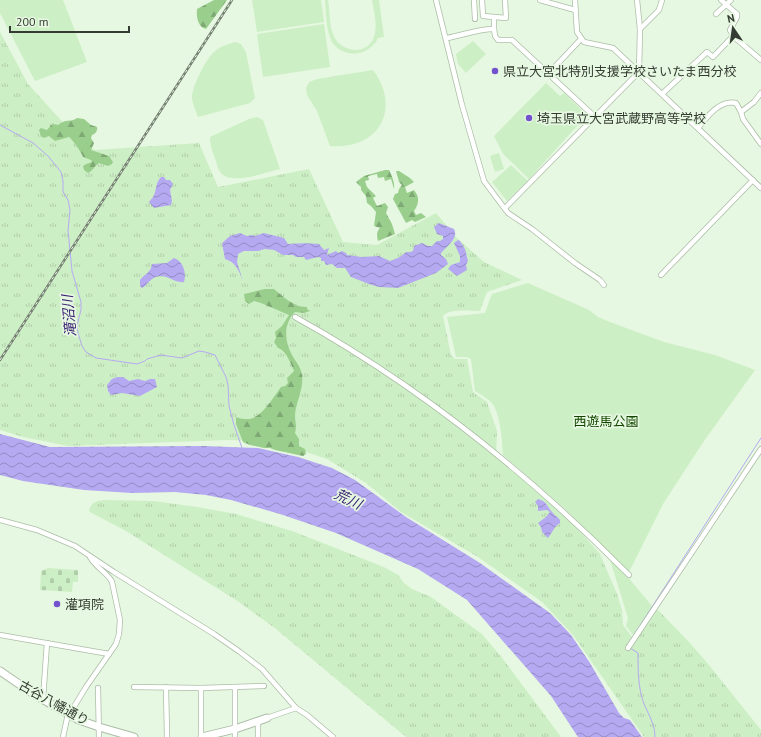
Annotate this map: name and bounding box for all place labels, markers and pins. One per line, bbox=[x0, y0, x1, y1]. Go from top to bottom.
place label: 県立大宮北特別支援学校さいたま西分校 bbox=[503, 63, 737, 80]
marker: 県立大宮北特別支援学校さいたま西分校 bbox=[490, 66, 500, 76]
place label: 埼玉県立大宮武蔵野高等学校 bbox=[537, 110, 706, 127]
marker: 埼玉県立大宮武蔵野高等学校 bbox=[524, 113, 534, 123]
place label: 灌項院 bbox=[65, 596, 104, 613]
marker: 灌項院 bbox=[52, 599, 62, 609]

